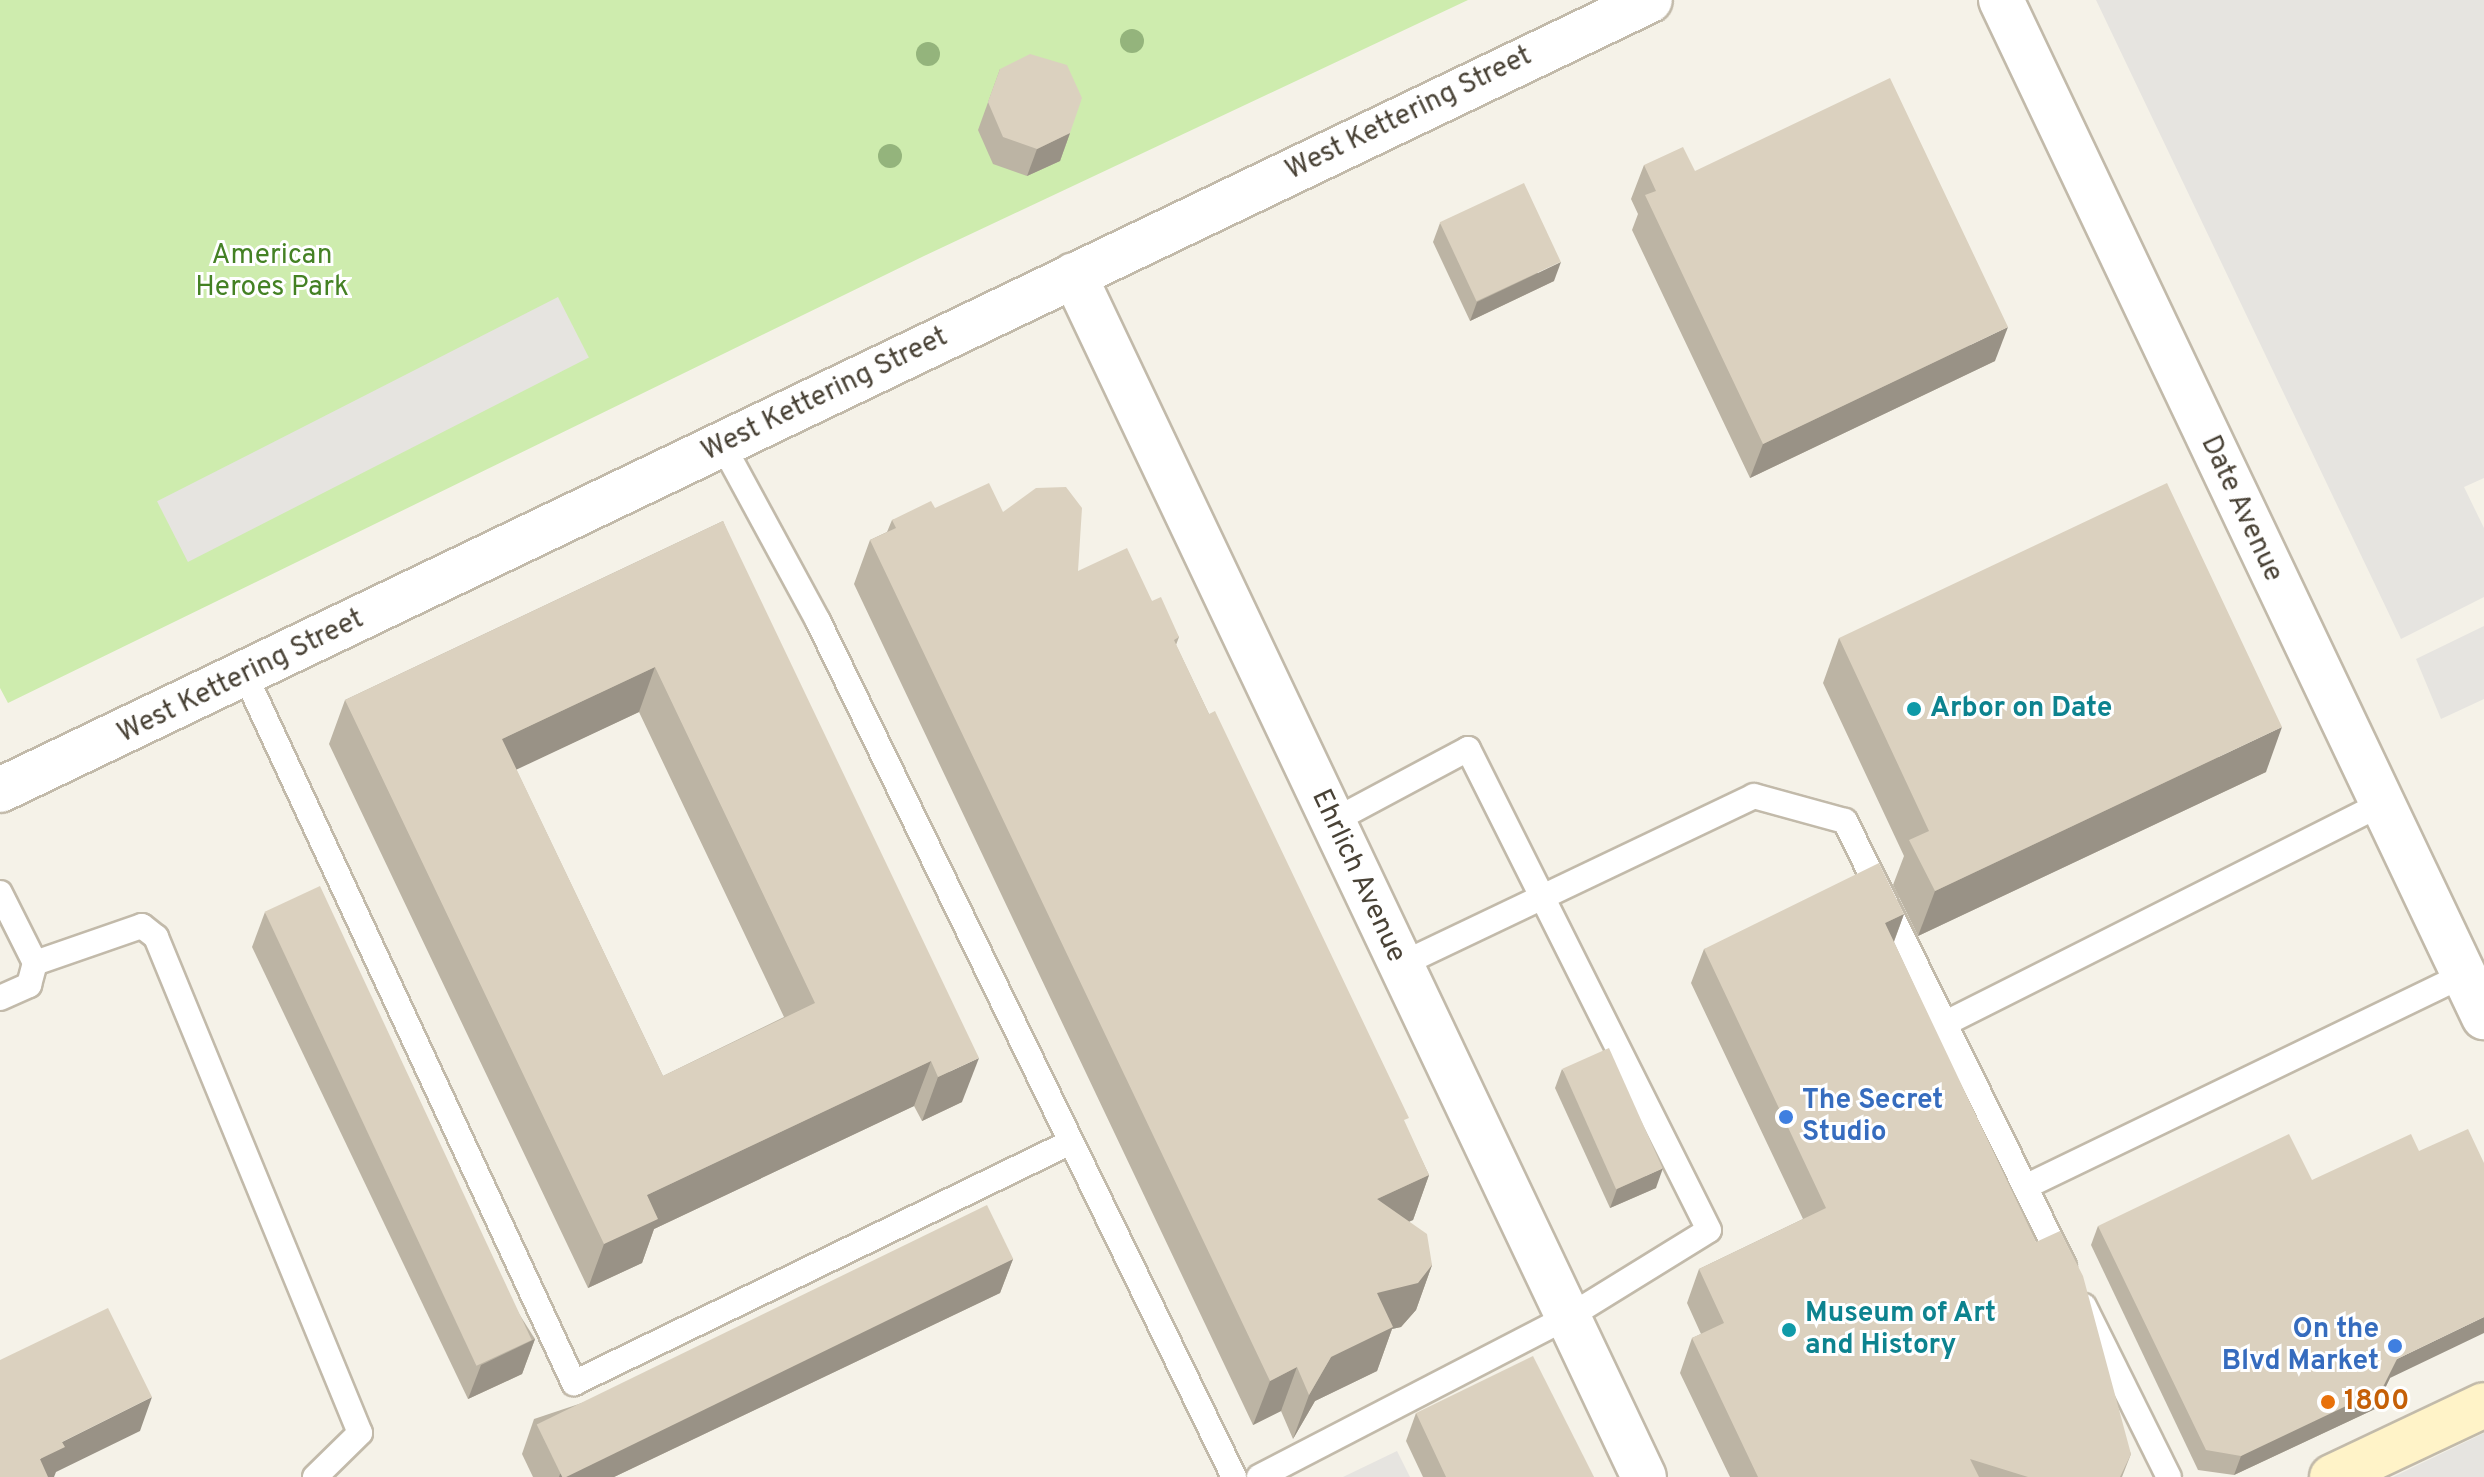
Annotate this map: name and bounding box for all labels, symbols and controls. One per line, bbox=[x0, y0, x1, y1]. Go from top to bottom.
street label: West Kettering Street bbox=[1280, 40, 1538, 188]
park label: American Heroes Park bbox=[195, 239, 349, 305]
street label: West Kettering Street bbox=[696, 321, 954, 469]
street label: Date Avenue bbox=[2192, 430, 2290, 588]
street label: West Kettering Street bbox=[112, 603, 370, 751]
place label: Arbor on Date bbox=[1930, 692, 2112, 726]
marker: Arbor on Date bbox=[1905, 700, 1923, 718]
street label: Ehrlich Avenue bbox=[1303, 784, 1413, 968]
place label: The Secret Studio bbox=[1802, 1084, 1943, 1150]
marker: The Secret Studio bbox=[1777, 1108, 1795, 1126]
place label: Museum of Art and History bbox=[1805, 1297, 1997, 1363]
place label: On the Blvd Market bbox=[2222, 1313, 2379, 1379]
marker: Museum of Art and History bbox=[1780, 1321, 1798, 1339]
marker: On the Blvd Market bbox=[2386, 1337, 2404, 1355]
place label: 1800 bbox=[2344, 1385, 2409, 1419]
marker: 1800 bbox=[2319, 1393, 2337, 1411]

